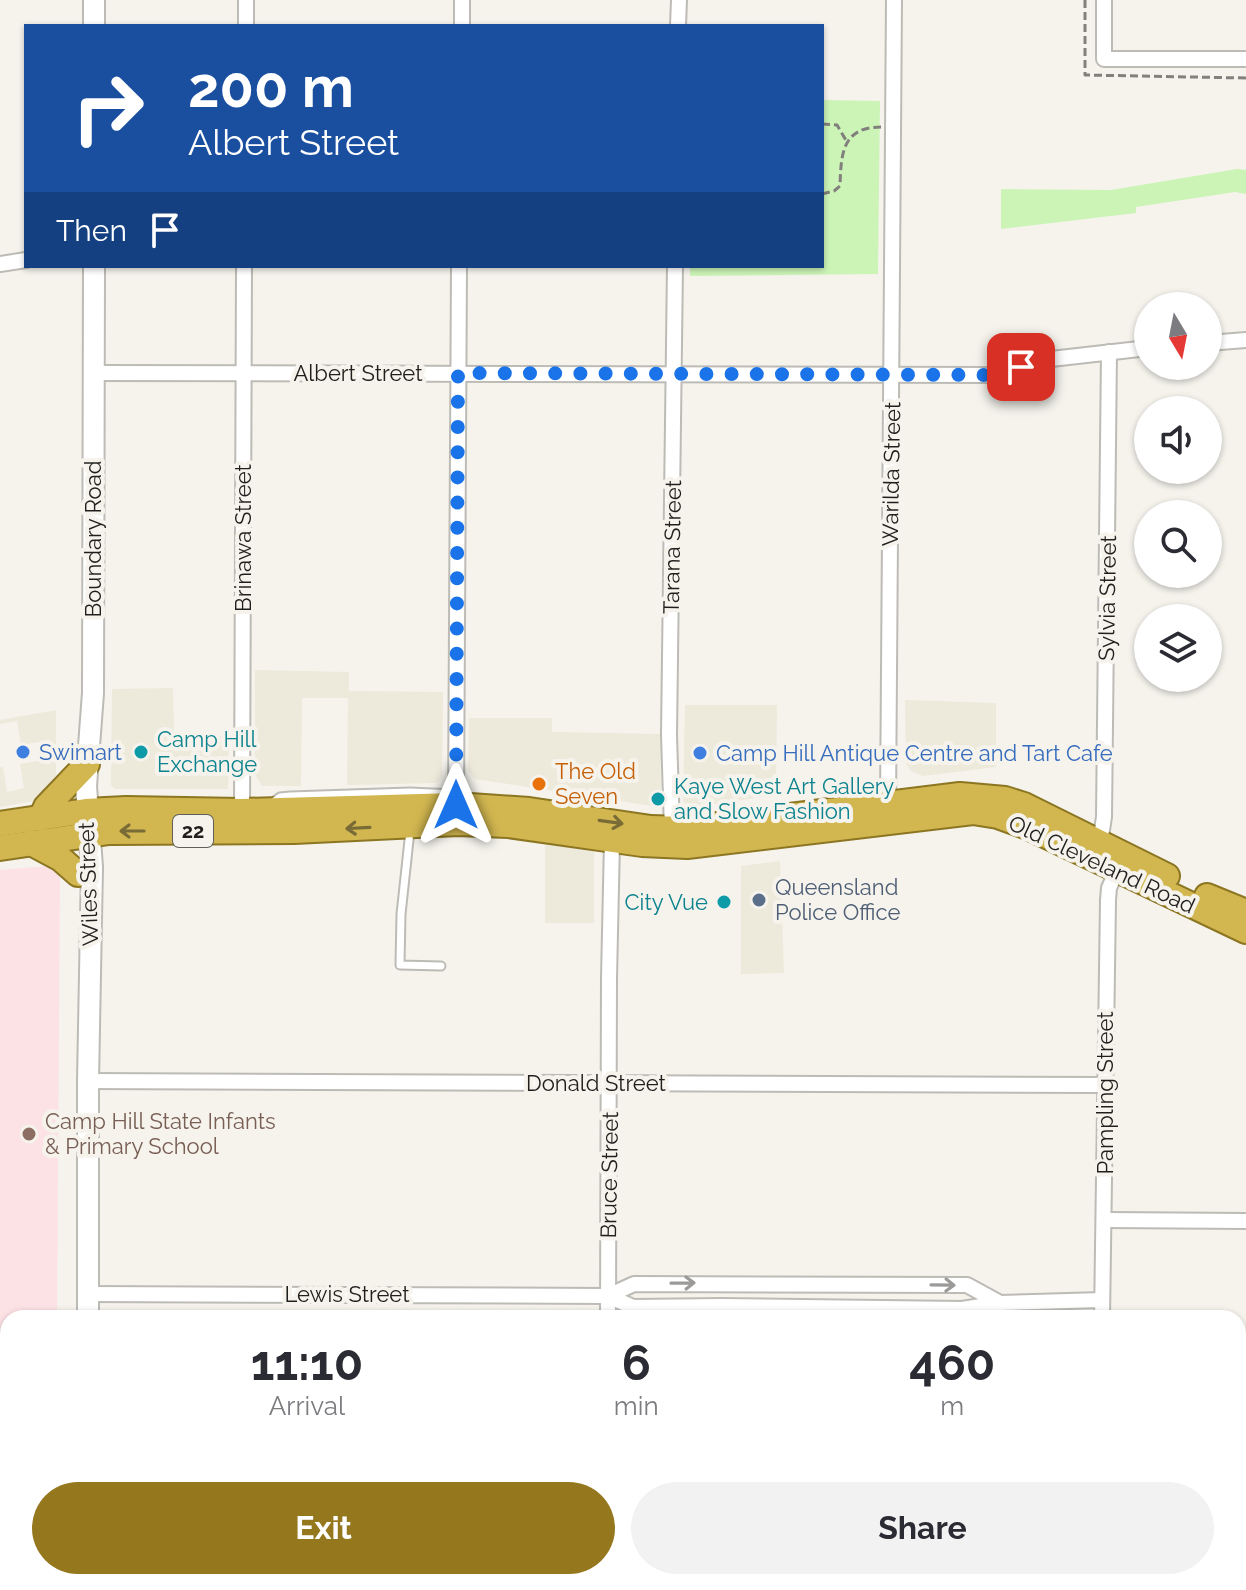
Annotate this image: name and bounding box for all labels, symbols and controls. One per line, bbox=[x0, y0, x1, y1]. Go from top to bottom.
text: 200 m bbox=[188, 54, 354, 120]
icon: right bbox=[56, 56, 160, 160]
text: Albert Street bbox=[188, 121, 399, 163]
icon: arrive bbox=[143, 208, 187, 252]
text: Then bbox=[56, 213, 127, 248]
north arrow bbox=[1134, 292, 1222, 380]
map controls bbox=[1134, 292, 1222, 692]
pin bbox=[987, 333, 1055, 401]
icon: arrive bbox=[999, 345, 1043, 389]
street label: Albert Street bbox=[293, 360, 423, 386]
button: sound bbox=[1134, 396, 1222, 484]
street label: Warilda Street bbox=[877, 401, 905, 547]
street label: Boundary Road bbox=[80, 461, 106, 617]
street label: Brinawa Street bbox=[230, 463, 256, 612]
street label: Tarana Street bbox=[658, 479, 686, 614]
button: search bbox=[1134, 500, 1222, 588]
street label: Sylvia Street bbox=[1093, 534, 1121, 661]
button: layers bbox=[1134, 604, 1222, 692]
place label: Camp Hill Exchange bbox=[157, 726, 257, 777]
place label: Swimart bbox=[39, 739, 123, 765]
place label: Camp Hill Antique Centre and Tart Cafe bbox=[716, 740, 1113, 766]
marker: Swimart bbox=[14, 743, 32, 761]
marker: Camp Hill Exchange bbox=[132, 743, 150, 761]
marker: Camp Hill Antique Centre and Tart Cafe bbox=[691, 744, 709, 762]
place label: The Old Seven bbox=[555, 758, 636, 809]
position arrow bbox=[414, 763, 498, 847]
place label: Kaye West Art Gallery and Slow Fashion bbox=[674, 773, 894, 824]
marker: The Old Seven bbox=[530, 775, 548, 793]
marker: Kaye West Art Gallery and Slow Fashion bbox=[649, 790, 667, 808]
street label: Old Cleveland Road bbox=[1005, 809, 1199, 919]
road number: 22 bbox=[173, 815, 213, 847]
one-way arrow bbox=[598, 815, 623, 830]
street label: Wiles Street bbox=[73, 821, 103, 946]
one-way arrow bbox=[345, 821, 372, 836]
one-way arrow bbox=[119, 823, 146, 839]
place label: Queensland Police Office bbox=[775, 874, 900, 925]
place label: City Vue bbox=[625, 889, 708, 915]
marker: Queensland Police Office bbox=[750, 891, 768, 909]
marker: City Vue bbox=[715, 893, 733, 911]
street label: Pampling Street bbox=[1092, 1011, 1118, 1175]
street label: Donald Street bbox=[526, 1070, 667, 1096]
place label: Camp Hill State Infants & Primary School bbox=[45, 1108, 276, 1159]
street label: Bruce Street bbox=[595, 1111, 623, 1239]
marker: Camp Hill State Infants & Primary School bbox=[20, 1125, 38, 1143]
one-way arrow bbox=[669, 1275, 696, 1291]
one-way arrow bbox=[929, 1277, 956, 1293]
street label: Lewis Street bbox=[284, 1281, 410, 1307]
text: 11:10 bbox=[251, 1335, 363, 1391]
text: 6 bbox=[622, 1335, 651, 1391]
text: 460 bbox=[909, 1335, 995, 1391]
text: Arrival bbox=[269, 1391, 345, 1421]
text: min bbox=[614, 1391, 659, 1421]
text: m bbox=[940, 1391, 964, 1421]
button: Exit bbox=[32, 1482, 615, 1574]
button: Share bbox=[631, 1482, 1214, 1574]

